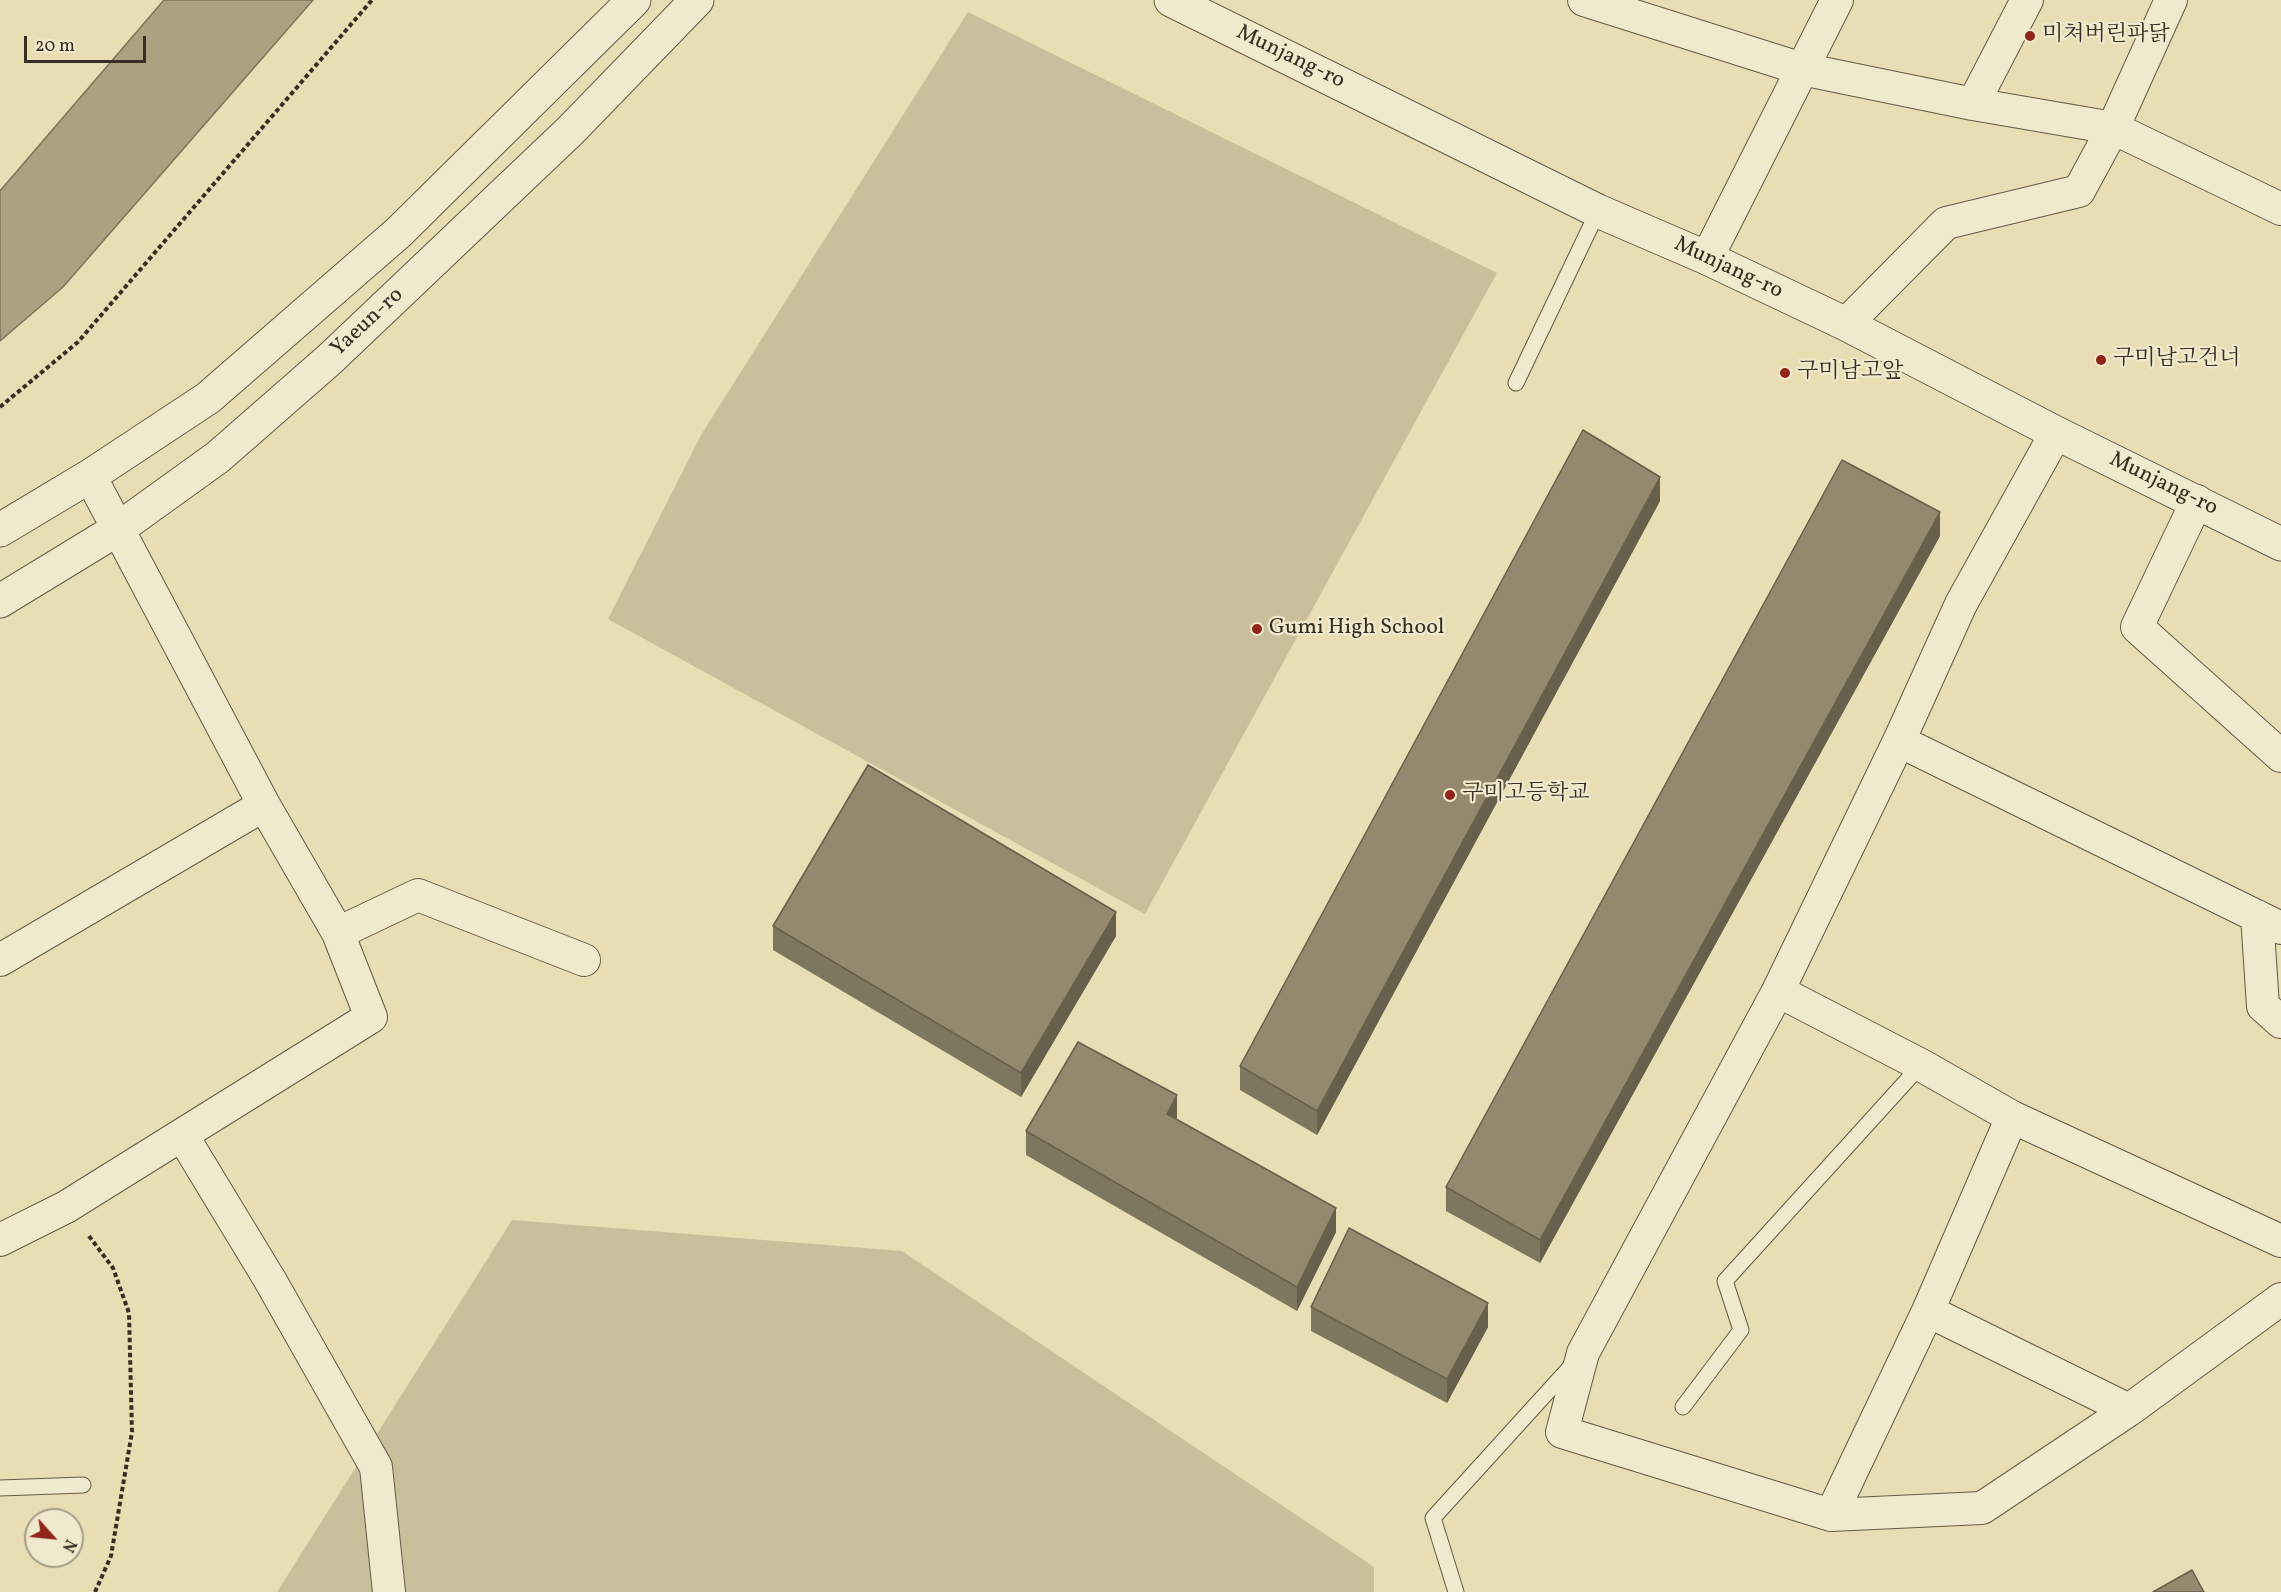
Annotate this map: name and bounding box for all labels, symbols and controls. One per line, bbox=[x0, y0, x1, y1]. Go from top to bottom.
street label: Munjang-ro bbox=[1232, 20, 1348, 96]
place label: 미쳐버린파닭 bbox=[2042, 23, 2170, 49]
scale bar bbox=[27, 24, 148, 62]
marker: 미쳐버린파닭 bbox=[2023, 29, 2037, 43]
text: 20 m bbox=[35, 34, 75, 59]
street label: Munjang-ro bbox=[1669, 232, 1787, 306]
street label: Yaeun-ro bbox=[326, 283, 410, 363]
place label: 구미남고건너 bbox=[2113, 347, 2241, 373]
marker: 구미남고건너 bbox=[2094, 353, 2108, 367]
place label: 구미남고앞 bbox=[1797, 360, 1903, 386]
marker: 구미남고앞 bbox=[1778, 366, 1792, 380]
street label: Munjang-ro bbox=[2105, 447, 2221, 523]
place label: Gumi High School bbox=[1269, 616, 1444, 642]
marker: Gumi High School bbox=[1250, 622, 1264, 636]
place label: 구미고등학교 bbox=[1462, 782, 1590, 808]
marker: 구미고등학교 bbox=[1443, 788, 1457, 802]
north arrow bbox=[24, 1508, 84, 1568]
text: N bbox=[56, 1535, 81, 1555]

